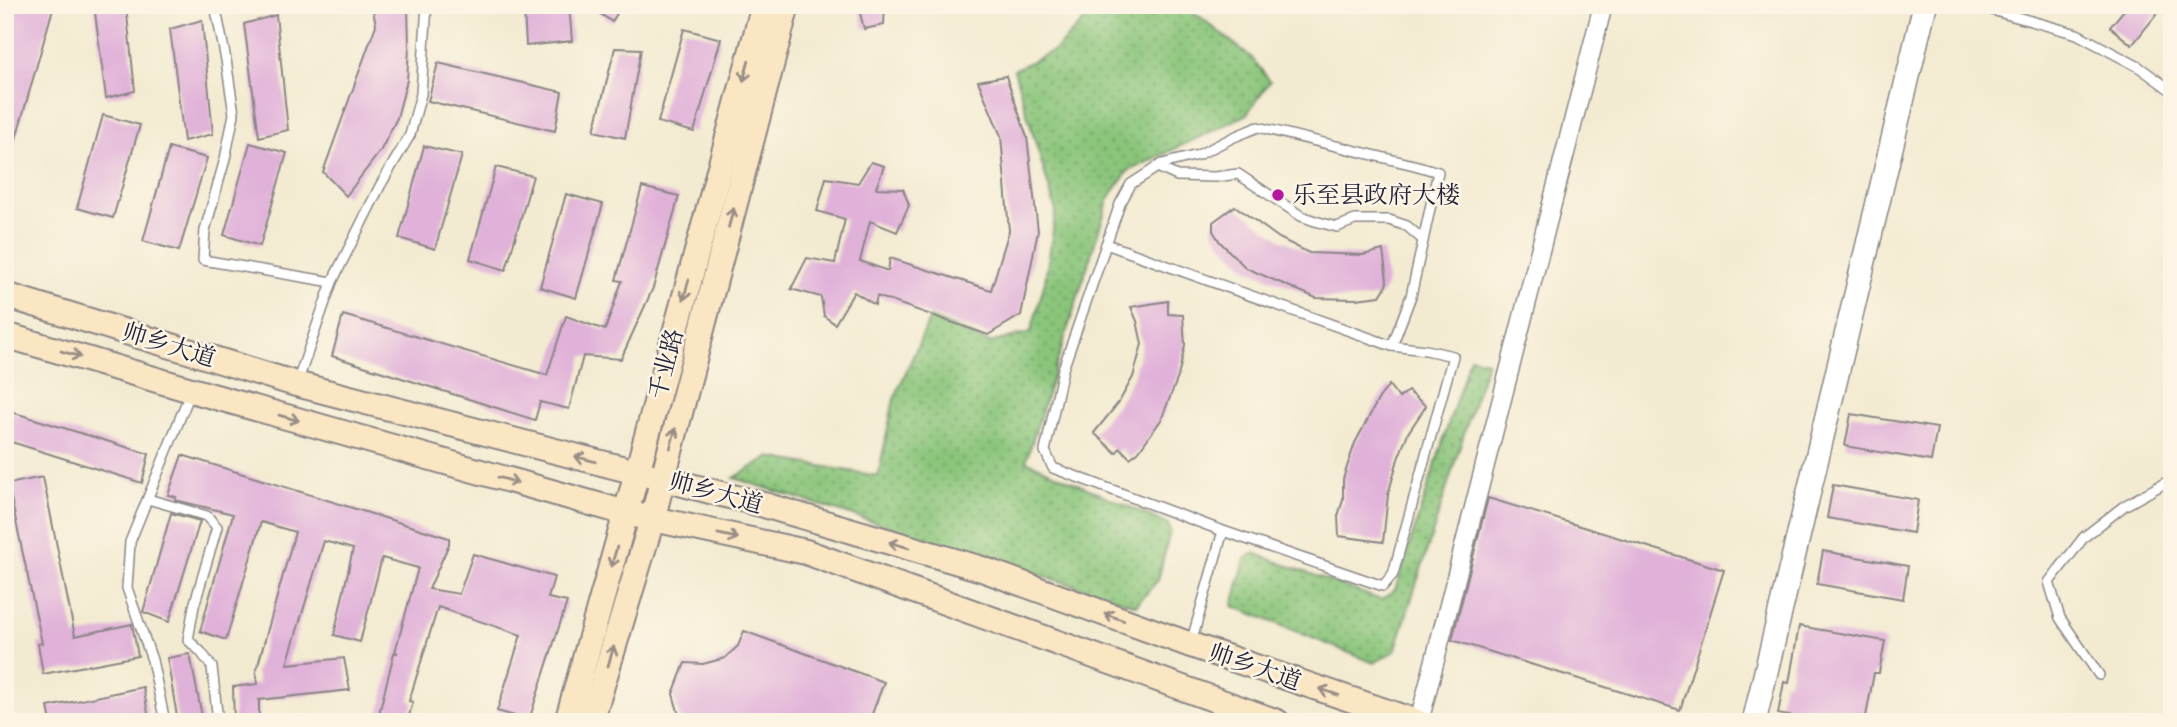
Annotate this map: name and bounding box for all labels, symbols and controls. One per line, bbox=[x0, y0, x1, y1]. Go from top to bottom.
one-way arrow bbox=[739, 60, 752, 82]
place label: 乐至县政府大楼 bbox=[1292, 180, 1460, 210]
marker: 乐至县政府大楼 bbox=[1270, 187, 1286, 203]
one-way arrow bbox=[725, 207, 738, 229]
one-way arrow bbox=[679, 279, 692, 301]
street label: 帅乡大道 bbox=[119, 317, 219, 373]
street label: 千业路 bbox=[642, 325, 690, 403]
one-way arrow bbox=[59, 349, 81, 362]
one-way arrow bbox=[278, 412, 300, 425]
one-way arrow bbox=[667, 427, 680, 450]
one-way arrow bbox=[574, 452, 597, 465]
street label: 帅乡大道 bbox=[666, 466, 766, 520]
one-way arrow bbox=[496, 474, 519, 487]
one-way arrow bbox=[716, 529, 739, 543]
one-way arrow bbox=[888, 537, 910, 550]
one-way arrow bbox=[606, 546, 619, 568]
one-way arrow bbox=[1104, 610, 1126, 622]
street label: 帅乡大道 bbox=[1205, 637, 1305, 697]
one-way arrow bbox=[605, 646, 618, 668]
one-way arrow bbox=[1318, 685, 1340, 698]

